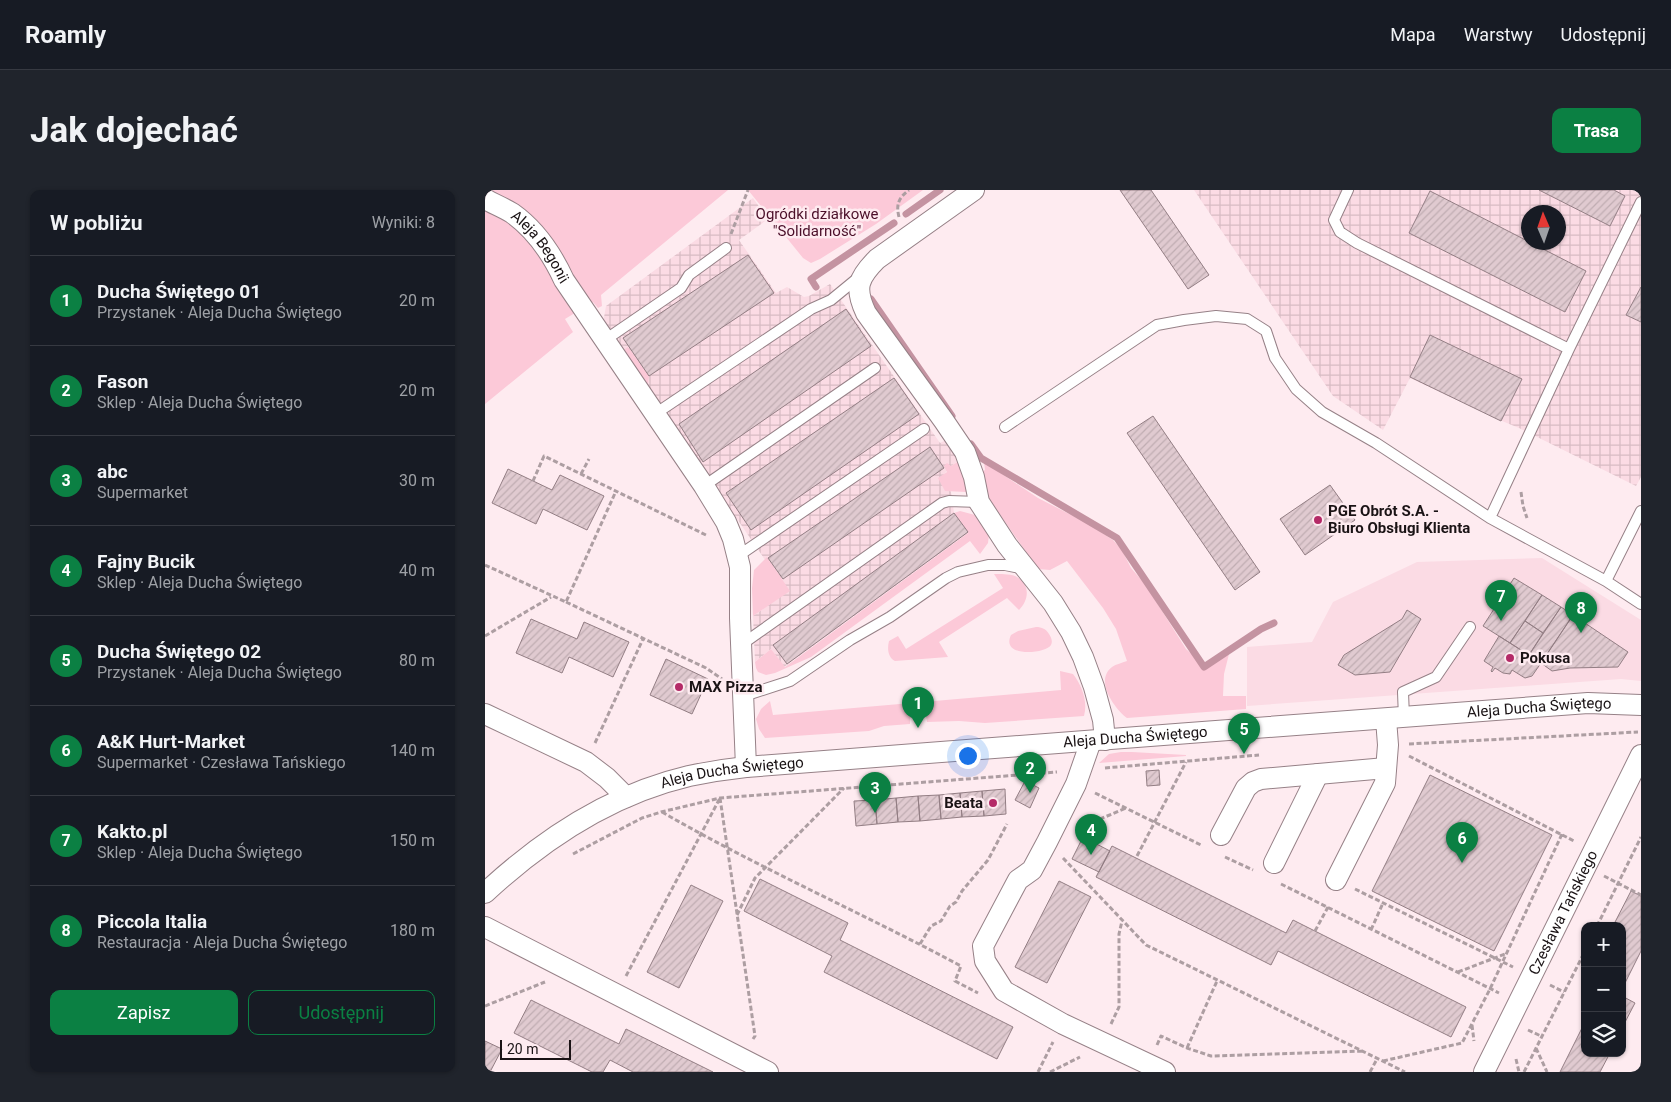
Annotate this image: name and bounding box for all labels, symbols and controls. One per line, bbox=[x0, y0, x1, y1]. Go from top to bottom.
text: Roamly bbox=[25, 21, 106, 49]
text: Mapa bbox=[1390, 24, 1436, 45]
text: Warstwy bbox=[1464, 24, 1532, 45]
text: Udostępnij bbox=[1560, 24, 1646, 45]
button: Trasa bbox=[1552, 108, 1641, 153]
text: Jak dojechać bbox=[30, 110, 238, 151]
park label: Ogródki działkowe "Solidarność" bbox=[756, 205, 878, 240]
north arrow bbox=[1521, 205, 1566, 250]
street label: Aleja Begonii bbox=[508, 207, 573, 287]
text: W pobliżu bbox=[50, 211, 143, 235]
text: Wyniki: 8 bbox=[372, 213, 435, 232]
text: Ducha Świętego 01 bbox=[97, 280, 261, 303]
text: 1 bbox=[61, 291, 71, 310]
text: 20 m bbox=[399, 291, 435, 310]
text: Przystanek · Aleja Ducha Świętego bbox=[97, 303, 342, 322]
text: Fason bbox=[97, 370, 148, 393]
text: 2 bbox=[61, 381, 71, 400]
text: 20 m bbox=[399, 381, 435, 400]
text: Sklep · Aleja Ducha Świętego bbox=[97, 393, 302, 412]
text: abc bbox=[97, 460, 128, 483]
text: 3 bbox=[61, 471, 71, 490]
text: 30 m bbox=[399, 471, 435, 490]
text: Supermarket bbox=[97, 483, 188, 502]
place label: PGE Obrót S.A. - Biuro Obsługi Klienta bbox=[1328, 502, 1470, 537]
marker: PGE Obrót S.A. - Biuro Obsługi Klienta bbox=[1312, 514, 1324, 526]
text: Fajny Bucik bbox=[97, 550, 195, 573]
text: 4 bbox=[61, 561, 71, 580]
text: 40 m bbox=[399, 561, 435, 580]
text: Sklep · Aleja Ducha Świętego bbox=[97, 573, 302, 592]
pin: 7 bbox=[1485, 580, 1517, 621]
pin: 8 bbox=[1565, 592, 1597, 633]
text: Ducha Świętego 02 bbox=[97, 640, 261, 663]
place label: Pokusa bbox=[1520, 649, 1570, 667]
text: 5 bbox=[61, 651, 71, 670]
text: 80 m bbox=[399, 651, 435, 670]
marker: Pokusa bbox=[1504, 652, 1516, 664]
text: Przystanek · Aleja Ducha Świętego bbox=[97, 663, 342, 682]
place label: MAX Pizza bbox=[689, 678, 763, 696]
marker: MAX Pizza bbox=[673, 681, 685, 693]
pin: 1 bbox=[902, 687, 934, 728]
street label: Aleja Ducha Świętego bbox=[1466, 694, 1612, 721]
pin: 5 bbox=[1228, 713, 1260, 754]
street label: Aleja Ducha Świętego bbox=[1062, 723, 1208, 751]
text: A&K Hurt-Market bbox=[97, 730, 245, 753]
text: 6 bbox=[61, 741, 71, 760]
text: 140 m bbox=[390, 741, 435, 760]
your location bbox=[955, 743, 981, 769]
pin: 2 bbox=[1014, 752, 1046, 793]
text: Supermarket · Czesława Tańskiego bbox=[97, 753, 346, 772]
street label: Aleja Ducha Świętego bbox=[658, 753, 804, 792]
pin: 3 bbox=[859, 772, 891, 813]
place label: Beata bbox=[944, 794, 983, 812]
marker: Beata bbox=[987, 797, 999, 809]
pin: 4 bbox=[1075, 814, 1107, 855]
text: Kakto.pl bbox=[97, 820, 168, 843]
pin: 6 bbox=[1446, 822, 1478, 863]
text: 7 bbox=[61, 831, 71, 850]
text: 150 m bbox=[390, 831, 435, 850]
text: Sklep · Aleja Ducha Świętego bbox=[97, 843, 302, 862]
street label: Czesława Tańskiego bbox=[1525, 847, 1601, 978]
text: Piccola Italia bbox=[97, 910, 207, 933]
text: 8 bbox=[61, 921, 71, 940]
text: 180 m bbox=[390, 921, 435, 940]
map controls bbox=[1581, 922, 1626, 1057]
button: + bbox=[1581, 922, 1626, 967]
text: Restauracja · Aleja Ducha Świętego bbox=[97, 933, 347, 952]
button: − bbox=[1581, 967, 1626, 1012]
button: Zapisz bbox=[50, 990, 238, 1035]
button: Udostępnij bbox=[248, 990, 435, 1035]
button: layers bbox=[1581, 1012, 1626, 1057]
scale bar bbox=[500, 1037, 571, 1060]
text: 20 m bbox=[507, 1041, 539, 1057]

